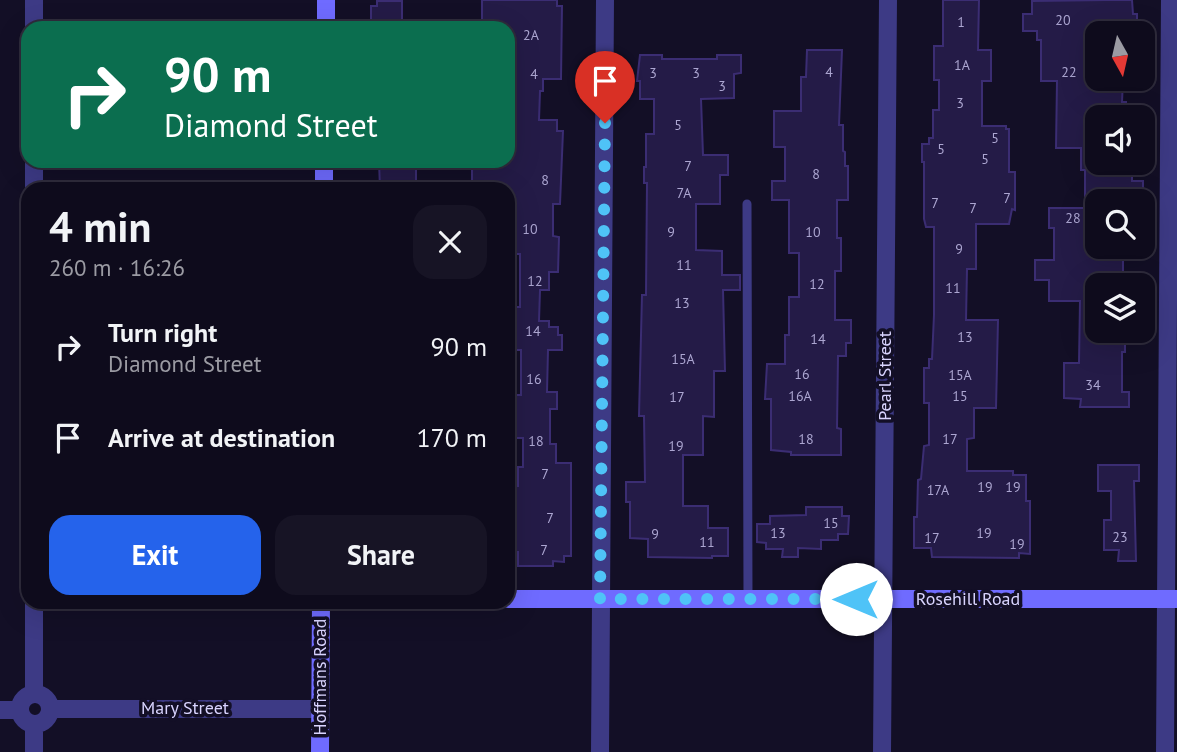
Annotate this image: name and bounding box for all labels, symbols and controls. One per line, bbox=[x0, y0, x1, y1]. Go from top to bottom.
house number: 20 bbox=[1055, 11, 1071, 29]
house number: 1 bbox=[957, 13, 965, 31]
north arrow bbox=[1085, 21, 1155, 91]
map controls bbox=[1085, 21, 1155, 343]
house number: 2A bbox=[523, 26, 540, 44]
text: 90 m bbox=[164, 42, 271, 106]
icon: right bbox=[49, 49, 140, 140]
pin bbox=[575, 51, 635, 123]
house number: 1A bbox=[954, 56, 971, 74]
icon: arrive bbox=[586, 62, 624, 100]
house number: 4 bbox=[825, 63, 833, 81]
house number: 22 bbox=[1061, 63, 1077, 81]
house number: 3 bbox=[649, 64, 657, 82]
house number: 3 bbox=[692, 64, 700, 82]
house number: 4 bbox=[530, 65, 538, 83]
house number: 3 bbox=[718, 77, 726, 95]
house number: 3 bbox=[956, 94, 964, 112]
text: Diamond Street bbox=[164, 104, 378, 146]
button: sound bbox=[1085, 105, 1155, 175]
house number: 5 bbox=[674, 116, 682, 134]
house number: 5 bbox=[991, 129, 999, 147]
house number: 5 bbox=[937, 140, 945, 158]
house number: 5 bbox=[981, 150, 989, 168]
house number: 7 bbox=[684, 157, 692, 175]
house number: 8 bbox=[812, 165, 820, 183]
house number: 8 bbox=[541, 171, 549, 189]
house number: 7A bbox=[676, 184, 692, 202]
house number: 7 bbox=[1003, 189, 1011, 207]
button: search bbox=[1085, 189, 1155, 259]
house number: 7 bbox=[931, 194, 939, 212]
text: 4 min bbox=[49, 199, 151, 254]
house number: 7 bbox=[969, 199, 977, 217]
button: close bbox=[413, 205, 487, 279]
house number: 28 bbox=[1065, 209, 1081, 227]
house number: 10 bbox=[522, 220, 538, 238]
house number: 9 bbox=[667, 223, 675, 241]
house number: 10 bbox=[805, 223, 821, 241]
house number: 9 bbox=[955, 240, 963, 258]
text: 260 m · 16:26 bbox=[49, 253, 185, 282]
house number: 11 bbox=[676, 256, 692, 274]
house number: 12 bbox=[527, 272, 543, 290]
button: layers bbox=[1085, 273, 1155, 343]
house number: 12 bbox=[809, 275, 825, 293]
house number: 11 bbox=[945, 279, 961, 297]
house number: 13 bbox=[674, 294, 690, 312]
text: Turn right bbox=[108, 316, 217, 349]
house number: 14 bbox=[525, 322, 541, 340]
icon: right bbox=[49, 328, 87, 366]
house number: 13 bbox=[957, 328, 973, 346]
text: 90 m bbox=[431, 330, 487, 363]
house number: 14 bbox=[810, 330, 826, 348]
street label: Pearl Street bbox=[873, 331, 896, 421]
text: Diamond Street bbox=[108, 349, 261, 378]
house number: 15A bbox=[671, 350, 696, 368]
house number: 16 bbox=[794, 365, 810, 383]
house number: 15A bbox=[948, 366, 973, 384]
house number: 16 bbox=[526, 370, 542, 388]
house number: 34 bbox=[1085, 376, 1101, 394]
house number: 16A bbox=[788, 387, 813, 405]
house number: 15 bbox=[952, 387, 968, 405]
house number: 17 bbox=[669, 388, 685, 406]
icon: arrive bbox=[49, 419, 87, 457]
text: Arrive at destination bbox=[108, 421, 335, 454]
text: 170 m bbox=[416, 421, 487, 454]
house number: 18 bbox=[798, 430, 814, 448]
house number: 17 bbox=[942, 430, 958, 448]
house number: 18 bbox=[528, 432, 544, 450]
house number: 19 bbox=[668, 437, 684, 455]
house number: 7 bbox=[541, 465, 549, 483]
house number: 19 bbox=[977, 478, 993, 496]
house number: 19 bbox=[1005, 478, 1021, 496]
house number: 17A bbox=[927, 481, 950, 499]
house number: 7 bbox=[546, 509, 554, 527]
house number: 15 bbox=[823, 514, 839, 532]
button: Exit bbox=[49, 515, 261, 595]
button: Share bbox=[275, 515, 487, 595]
house number: 13 bbox=[770, 524, 786, 542]
house number: 19 bbox=[976, 524, 992, 542]
house number: 9 bbox=[651, 525, 659, 543]
house number: 23 bbox=[1112, 528, 1128, 546]
house number: 17 bbox=[924, 529, 940, 547]
house number: 11 bbox=[699, 533, 715, 551]
house number: 19 bbox=[1009, 535, 1025, 553]
house number: 7 bbox=[540, 541, 548, 559]
position arrow bbox=[819, 562, 893, 636]
street label: Rosehill Road bbox=[916, 587, 1020, 610]
street label: Hoffmans Road bbox=[308, 619, 331, 735]
street label: Mary Street bbox=[141, 696, 229, 719]

